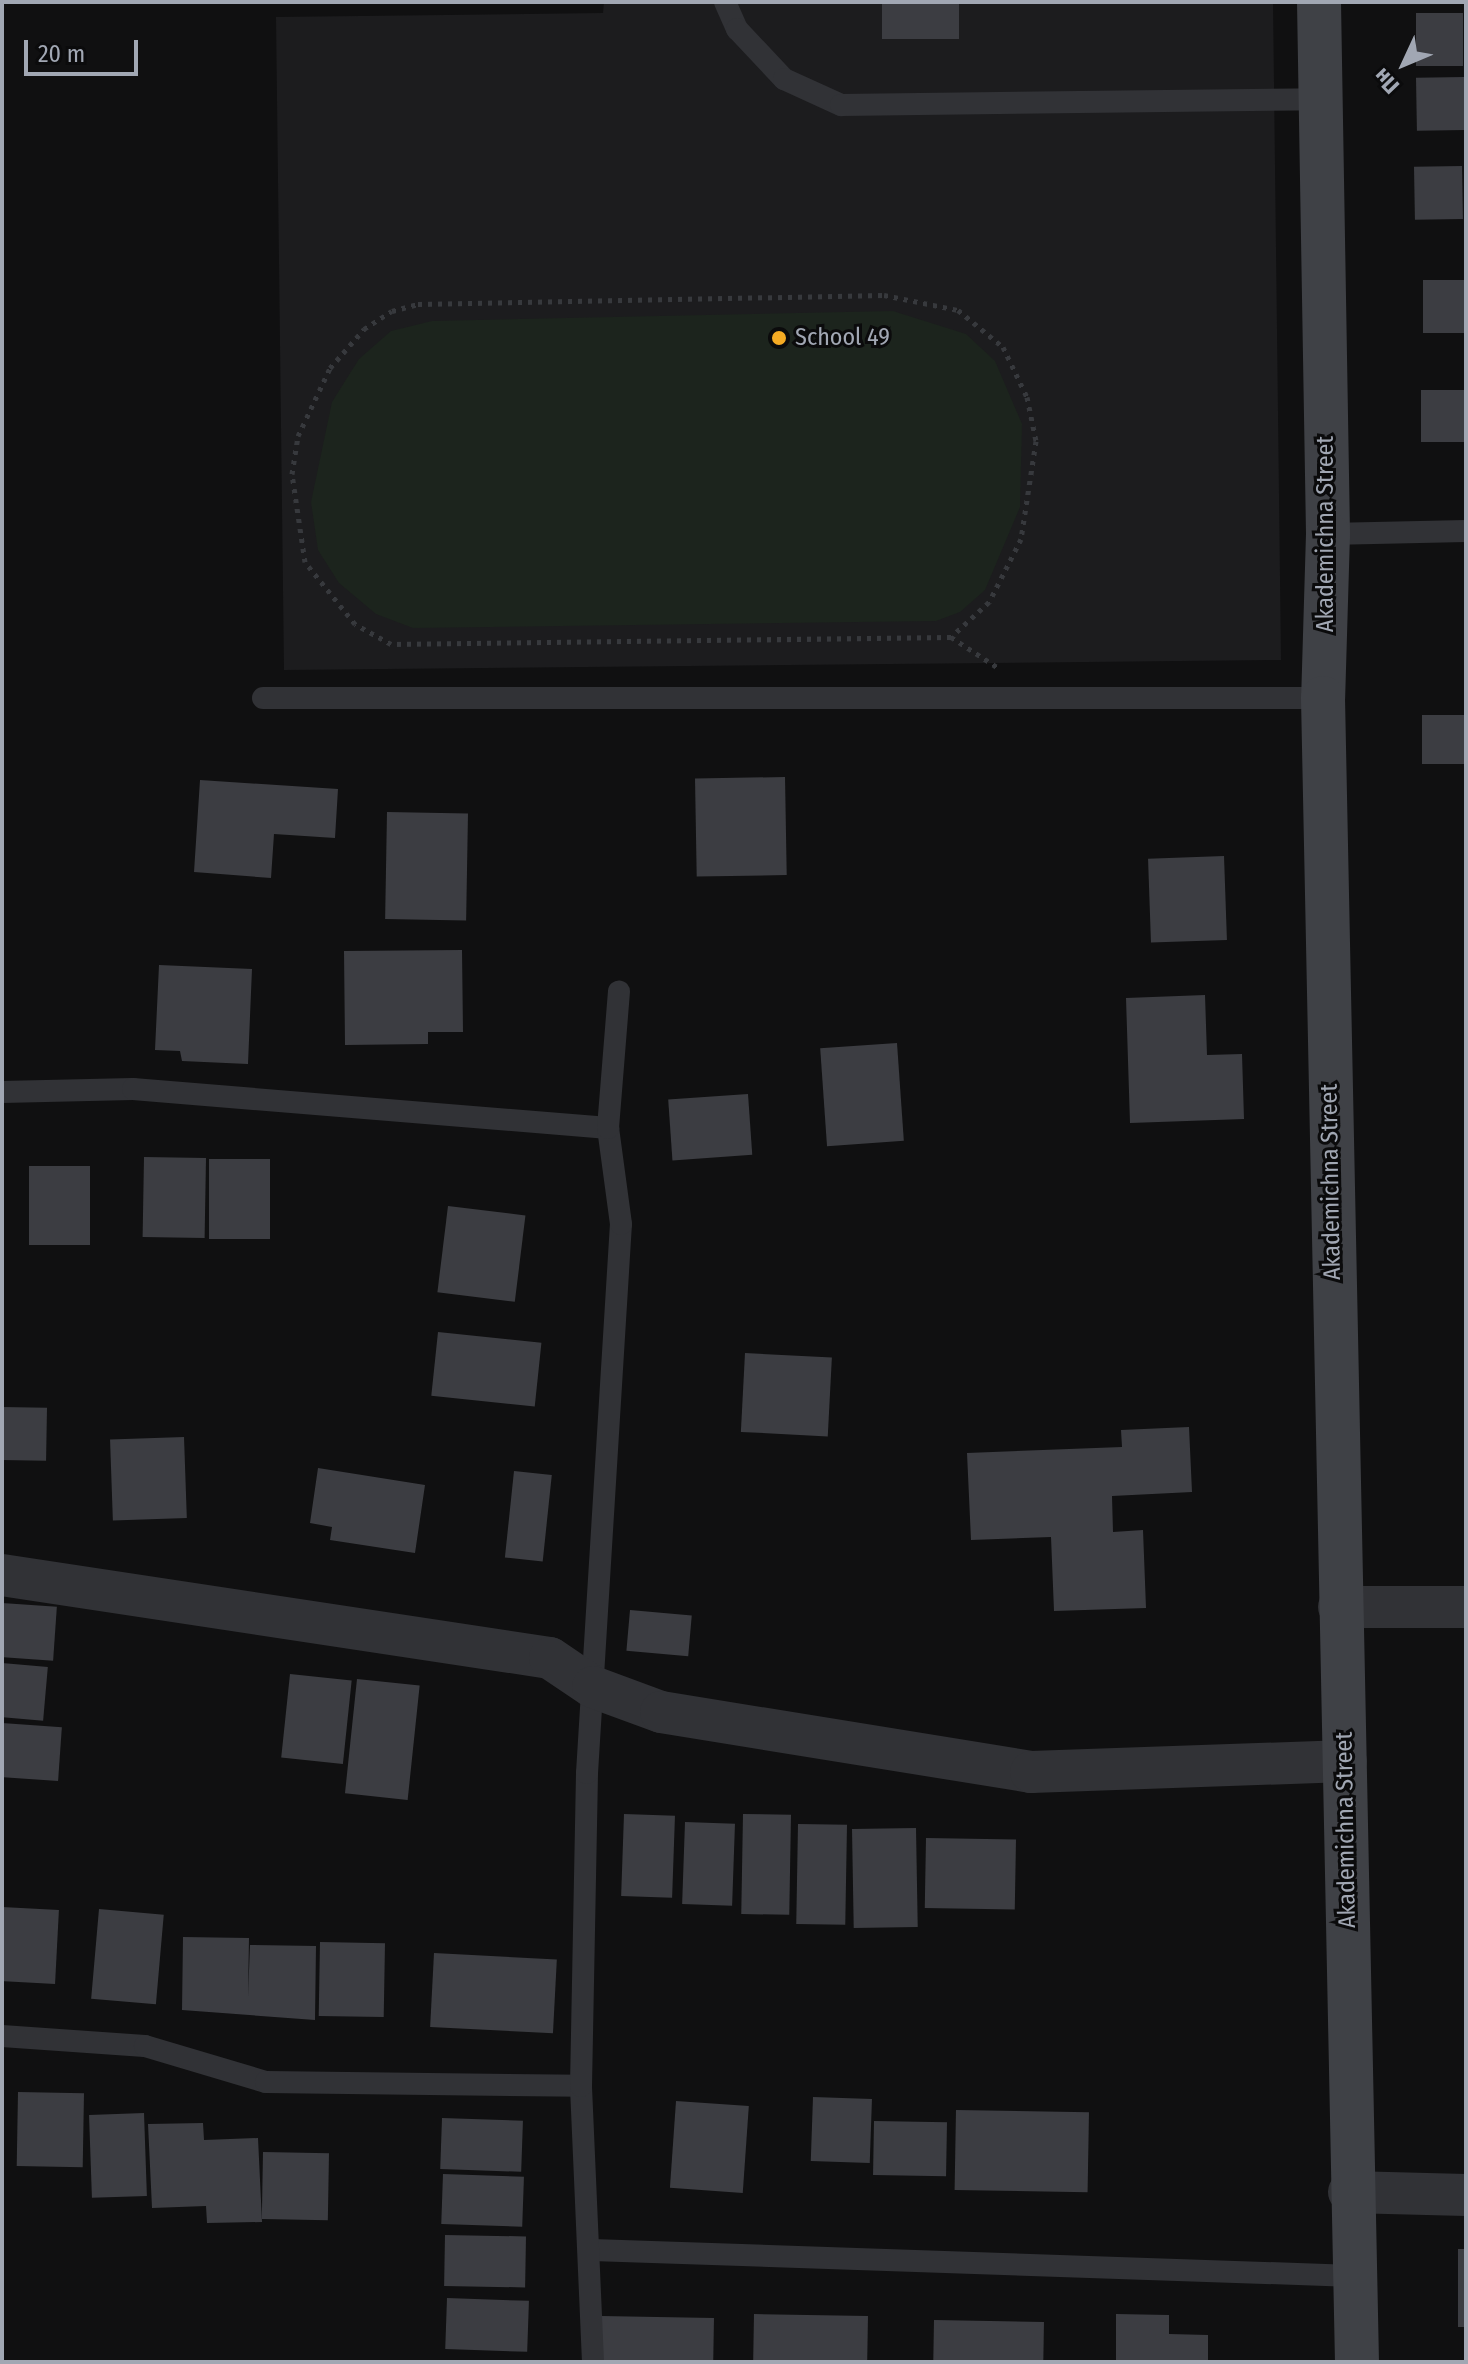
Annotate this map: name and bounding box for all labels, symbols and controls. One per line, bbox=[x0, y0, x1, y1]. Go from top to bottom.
scale bar bbox=[28, 24, 142, 74]
north arrow bbox=[1364, 24, 1444, 104]
text: 20 m bbox=[38, 40, 85, 68]
text: Пн bbox=[1368, 63, 1405, 99]
place label: School 49 bbox=[795, 324, 890, 352]
marker: School 49 bbox=[770, 329, 788, 347]
street label: Akademichna Street bbox=[1312, 436, 1340, 632]
street label: Akademichna Street bbox=[1315, 1084, 1347, 1280]
street label: Akademichna Street bbox=[1330, 1732, 1362, 1928]

